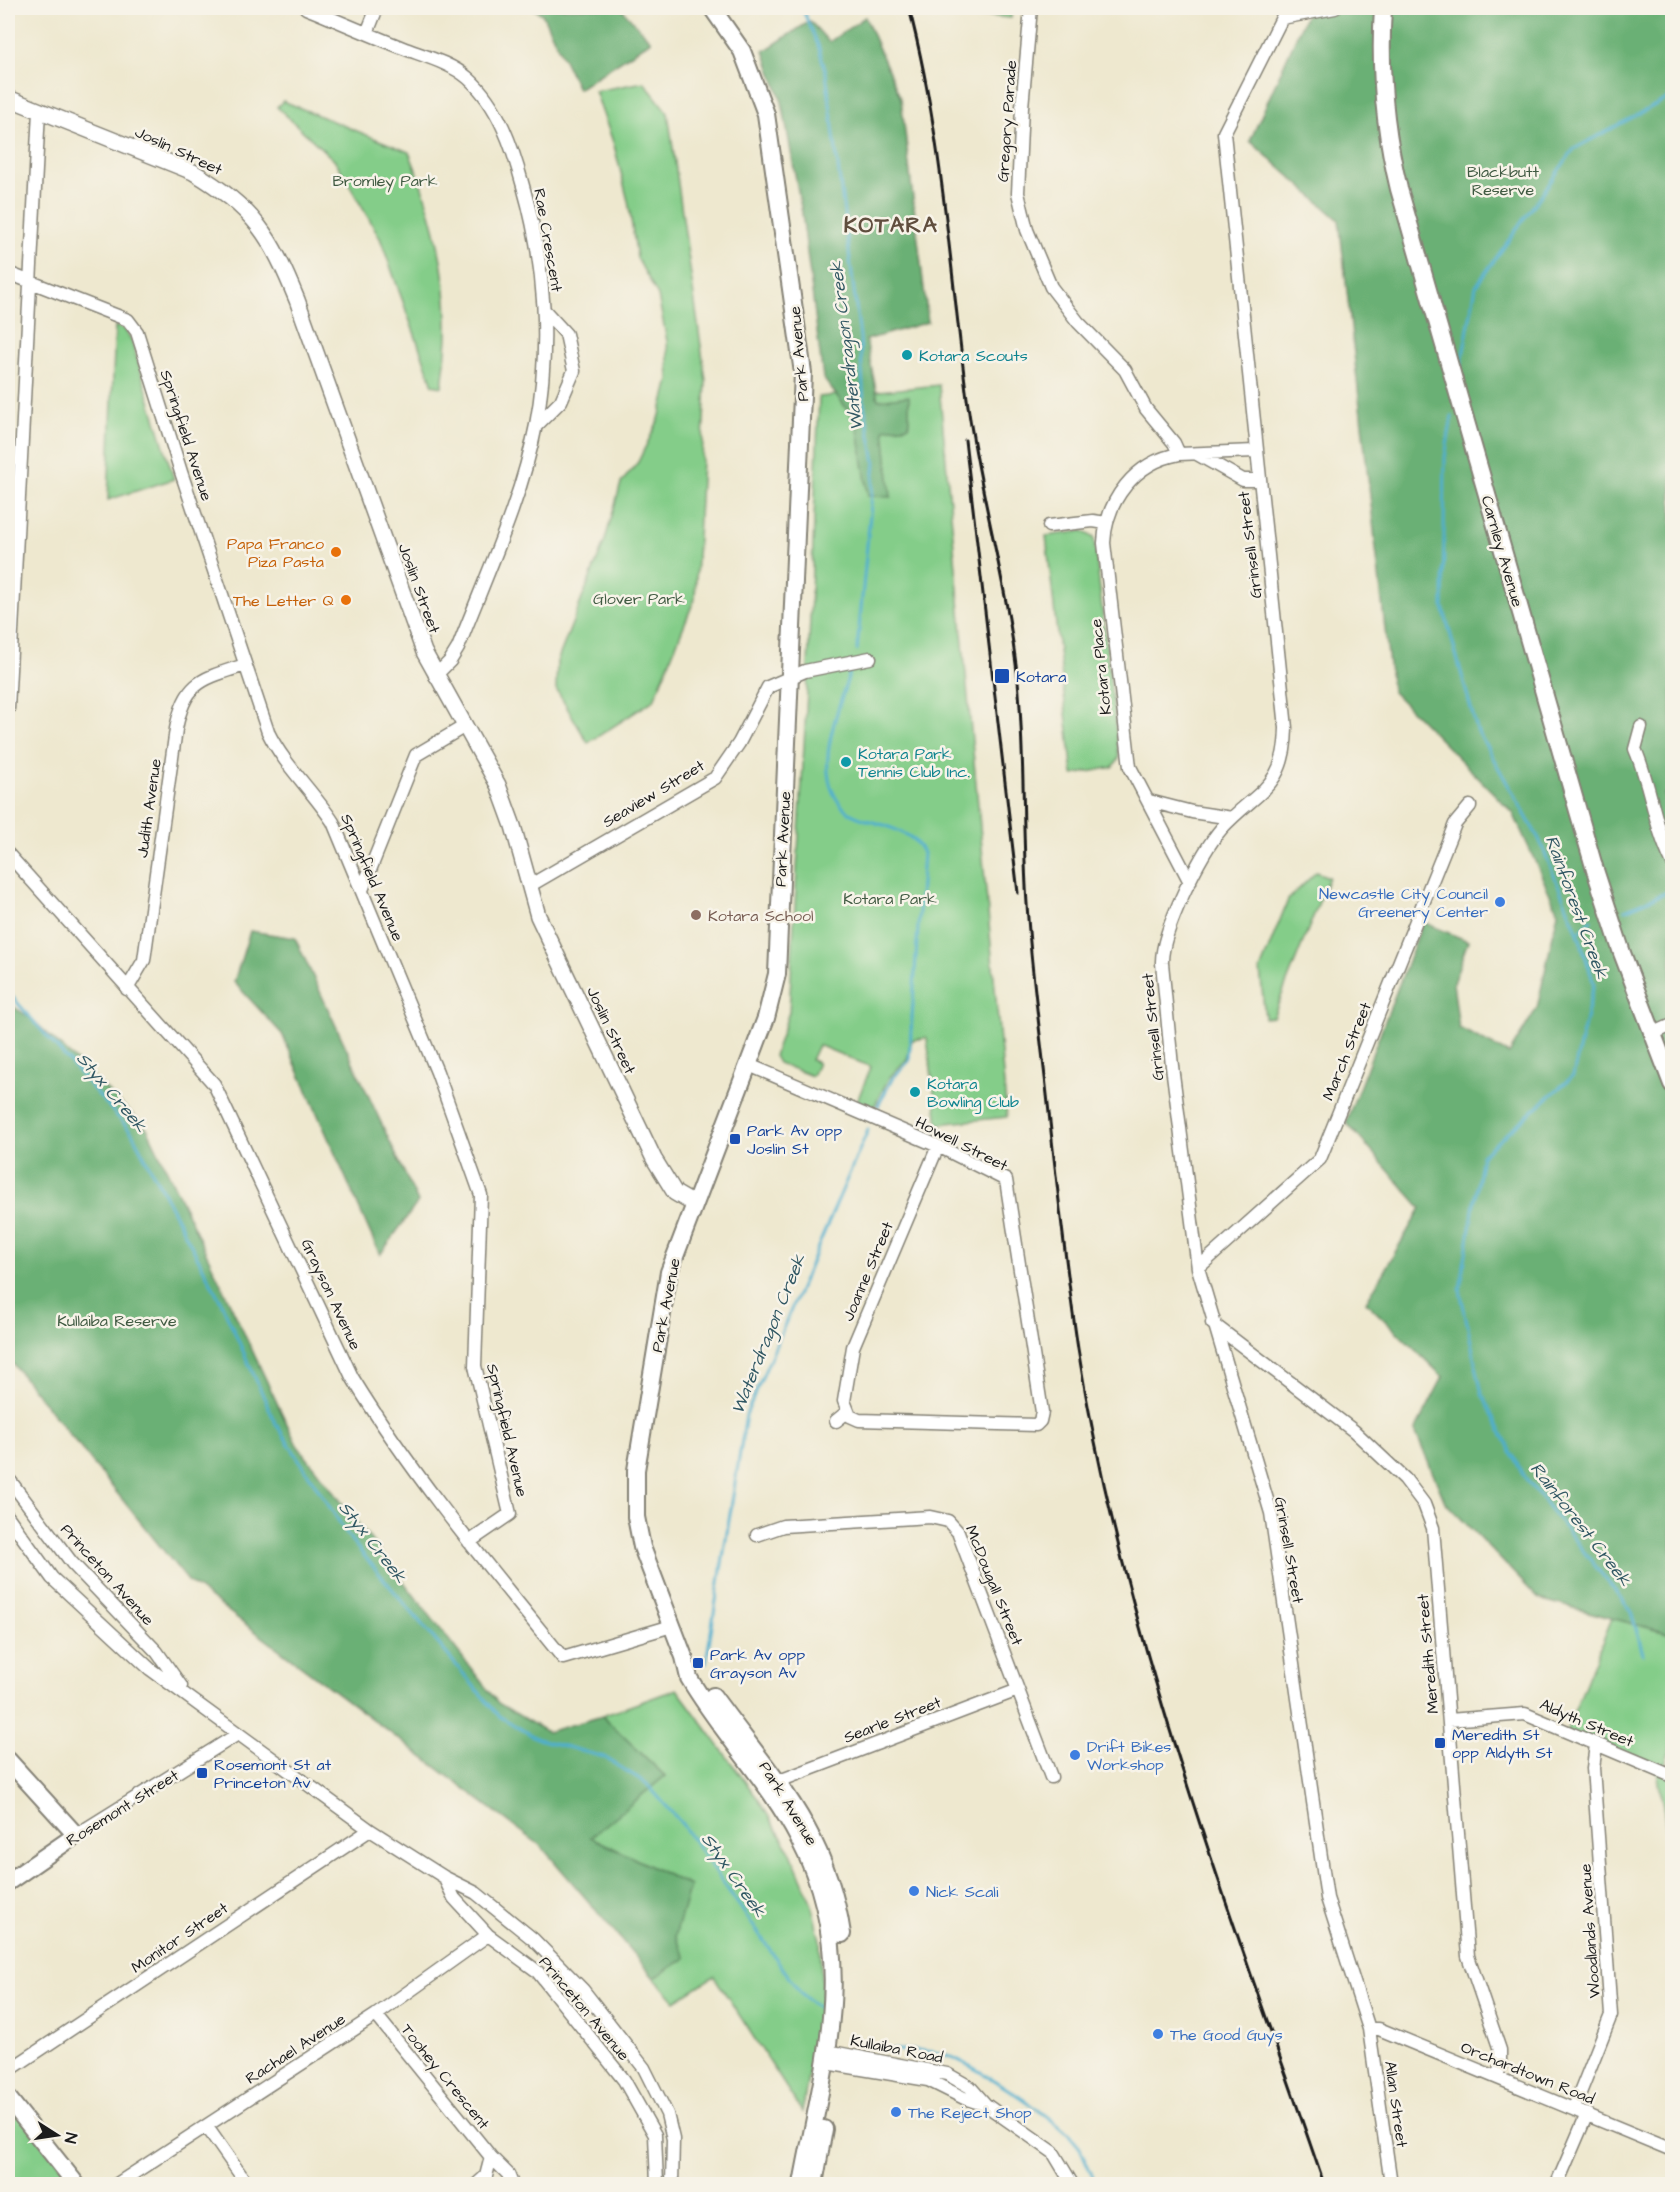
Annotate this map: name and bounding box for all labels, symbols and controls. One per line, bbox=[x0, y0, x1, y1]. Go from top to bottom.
street label: Gregory Parade bbox=[992, 59, 1023, 183]
street label: Joslin Street bbox=[131, 121, 226, 181]
park label: Blackbutt Reserve bbox=[1467, 161, 1540, 201]
park label: Bromley Park bbox=[332, 170, 438, 193]
street label: Rae Crescent bbox=[528, 187, 568, 294]
district label: KOTARA bbox=[844, 210, 938, 241]
water label: Waterdragon Creek bbox=[824, 259, 870, 432]
street label: Park Avenue bbox=[784, 305, 814, 402]
place label: Kotara Scouts bbox=[919, 345, 1028, 367]
marker: Kotara Scouts bbox=[900, 348, 914, 362]
street label: Springfield Avenue bbox=[154, 367, 218, 504]
street label: Grinsell Street bbox=[1232, 490, 1267, 600]
street label: Carnley Avenue bbox=[1475, 493, 1529, 610]
place label: Papa Franco Piza Pasta bbox=[227, 533, 324, 573]
street label: Joslin Street bbox=[393, 540, 446, 637]
marker: Papa Franco Piza Pasta bbox=[329, 545, 343, 559]
park label: Glover Park bbox=[593, 588, 685, 610]
place label: The Letter Q bbox=[233, 590, 334, 612]
marker: The Letter Q bbox=[339, 593, 353, 607]
street label: Kotara Place bbox=[1085, 618, 1117, 716]
place label: Kotara bbox=[1016, 666, 1066, 688]
marker: Kotara bbox=[993, 667, 1011, 685]
place label: Kotara Park Tennis Club Inc. bbox=[858, 743, 970, 783]
street label: Seaview Street bbox=[598, 754, 709, 833]
marker: Kotara Park Tennis Club Inc. bbox=[839, 755, 853, 769]
street label: Judith Avenue bbox=[131, 757, 167, 859]
street label: Park Avenue bbox=[770, 791, 796, 887]
street label: Springfield Avenue bbox=[334, 810, 409, 945]
water label: Rainforest Creek bbox=[1539, 832, 1614, 983]
place label: Newcastle City Council Greenery Center bbox=[1319, 883, 1488, 924]
park label: Kotara Park bbox=[843, 888, 937, 910]
marker: Newcastle City Council Greenery Center bbox=[1493, 895, 1507, 909]
place label: Kotara School bbox=[708, 905, 814, 927]
marker: Kotara School bbox=[689, 908, 703, 922]
street label: Grinsell Street bbox=[1136, 972, 1170, 1082]
street label: Joslin Street bbox=[581, 983, 641, 1078]
street label: March Street bbox=[1317, 999, 1377, 1104]
water label: Styx Creek bbox=[70, 1047, 153, 1139]
place label: Kotara Bowling Club bbox=[927, 1073, 1019, 1114]
marker: Kotara Bowling Club bbox=[908, 1085, 922, 1099]
street label: Howell Street bbox=[912, 1111, 1012, 1177]
place label: Park Av opp Joslin St bbox=[747, 1120, 842, 1160]
marker: Park Av opp Joslin St bbox=[728, 1132, 742, 1146]
street label: Joanne Street bbox=[837, 1218, 899, 1324]
street label: Grayson Avenue bbox=[295, 1235, 367, 1354]
water label: Waterdragon Creek bbox=[725, 1250, 813, 1418]
street label: Park Avenue bbox=[646, 1256, 686, 1354]
park label: Kullaiba Reserve bbox=[57, 1310, 177, 1332]
street label: Springfield Avenue bbox=[480, 1361, 533, 1500]
water label: Rainforest Creek bbox=[1524, 1457, 1637, 1592]
street label: Grinsell Street bbox=[1269, 1495, 1309, 1606]
water label: Styx Creek bbox=[332, 1496, 413, 1590]
street label: Princeton Avenue bbox=[56, 1519, 159, 1631]
street label: McDougall Street bbox=[959, 1522, 1028, 1650]
street label: Meredith Street bbox=[1412, 1593, 1444, 1715]
place label: Park Av opp Grayson Av bbox=[710, 1644, 805, 1685]
marker: Park Av opp Grayson Av bbox=[691, 1656, 705, 1670]
street label: Searle Street bbox=[840, 1691, 945, 1749]
street label: Aldyth Street bbox=[1536, 1693, 1637, 1754]
place label: Meredith St opp Aldyth St bbox=[1452, 1724, 1553, 1765]
place label: Drift Bikes Workshop bbox=[1087, 1736, 1171, 1776]
marker: Meredith St opp Aldyth St bbox=[1433, 1736, 1447, 1750]
marker: Drift Bikes Workshop bbox=[1068, 1748, 1082, 1762]
place label: Rosemont St at Princeton Av bbox=[214, 1754, 332, 1794]
street label: Park Avenue bbox=[754, 1757, 823, 1850]
street label: Rosemont Street bbox=[62, 1764, 183, 1851]
marker: Rosemont St at Princeton Av bbox=[195, 1766, 209, 1780]
water label: Styx Creek bbox=[695, 1828, 772, 1924]
street label: Woodlands Avenue bbox=[1574, 1863, 1606, 1999]
place label: Nick Scali bbox=[926, 1881, 999, 1903]
marker: Nick Scali bbox=[907, 1884, 921, 1898]
street label: Monitor Street bbox=[127, 1897, 233, 1978]
street label: Princeton Avenue bbox=[534, 1952, 635, 2066]
street label: Rachael Avenue bbox=[241, 2008, 350, 2089]
street label: Toohey Crescent bbox=[395, 2019, 495, 2135]
place label: The Good Guys bbox=[1170, 2024, 1283, 2047]
marker: The Good Guys bbox=[1151, 2027, 1165, 2041]
street label: Kullaiba Road bbox=[849, 2029, 945, 2069]
street label: Orchardtown Road bbox=[1458, 2036, 1598, 2110]
street label: Allan Street bbox=[1379, 2059, 1413, 2149]
place label: The Reject Shop bbox=[908, 2102, 1032, 2124]
north arrow bbox=[27, 2105, 87, 2165]
marker: The Reject Shop bbox=[889, 2105, 903, 2119]
text: N bbox=[59, 2131, 82, 2145]

